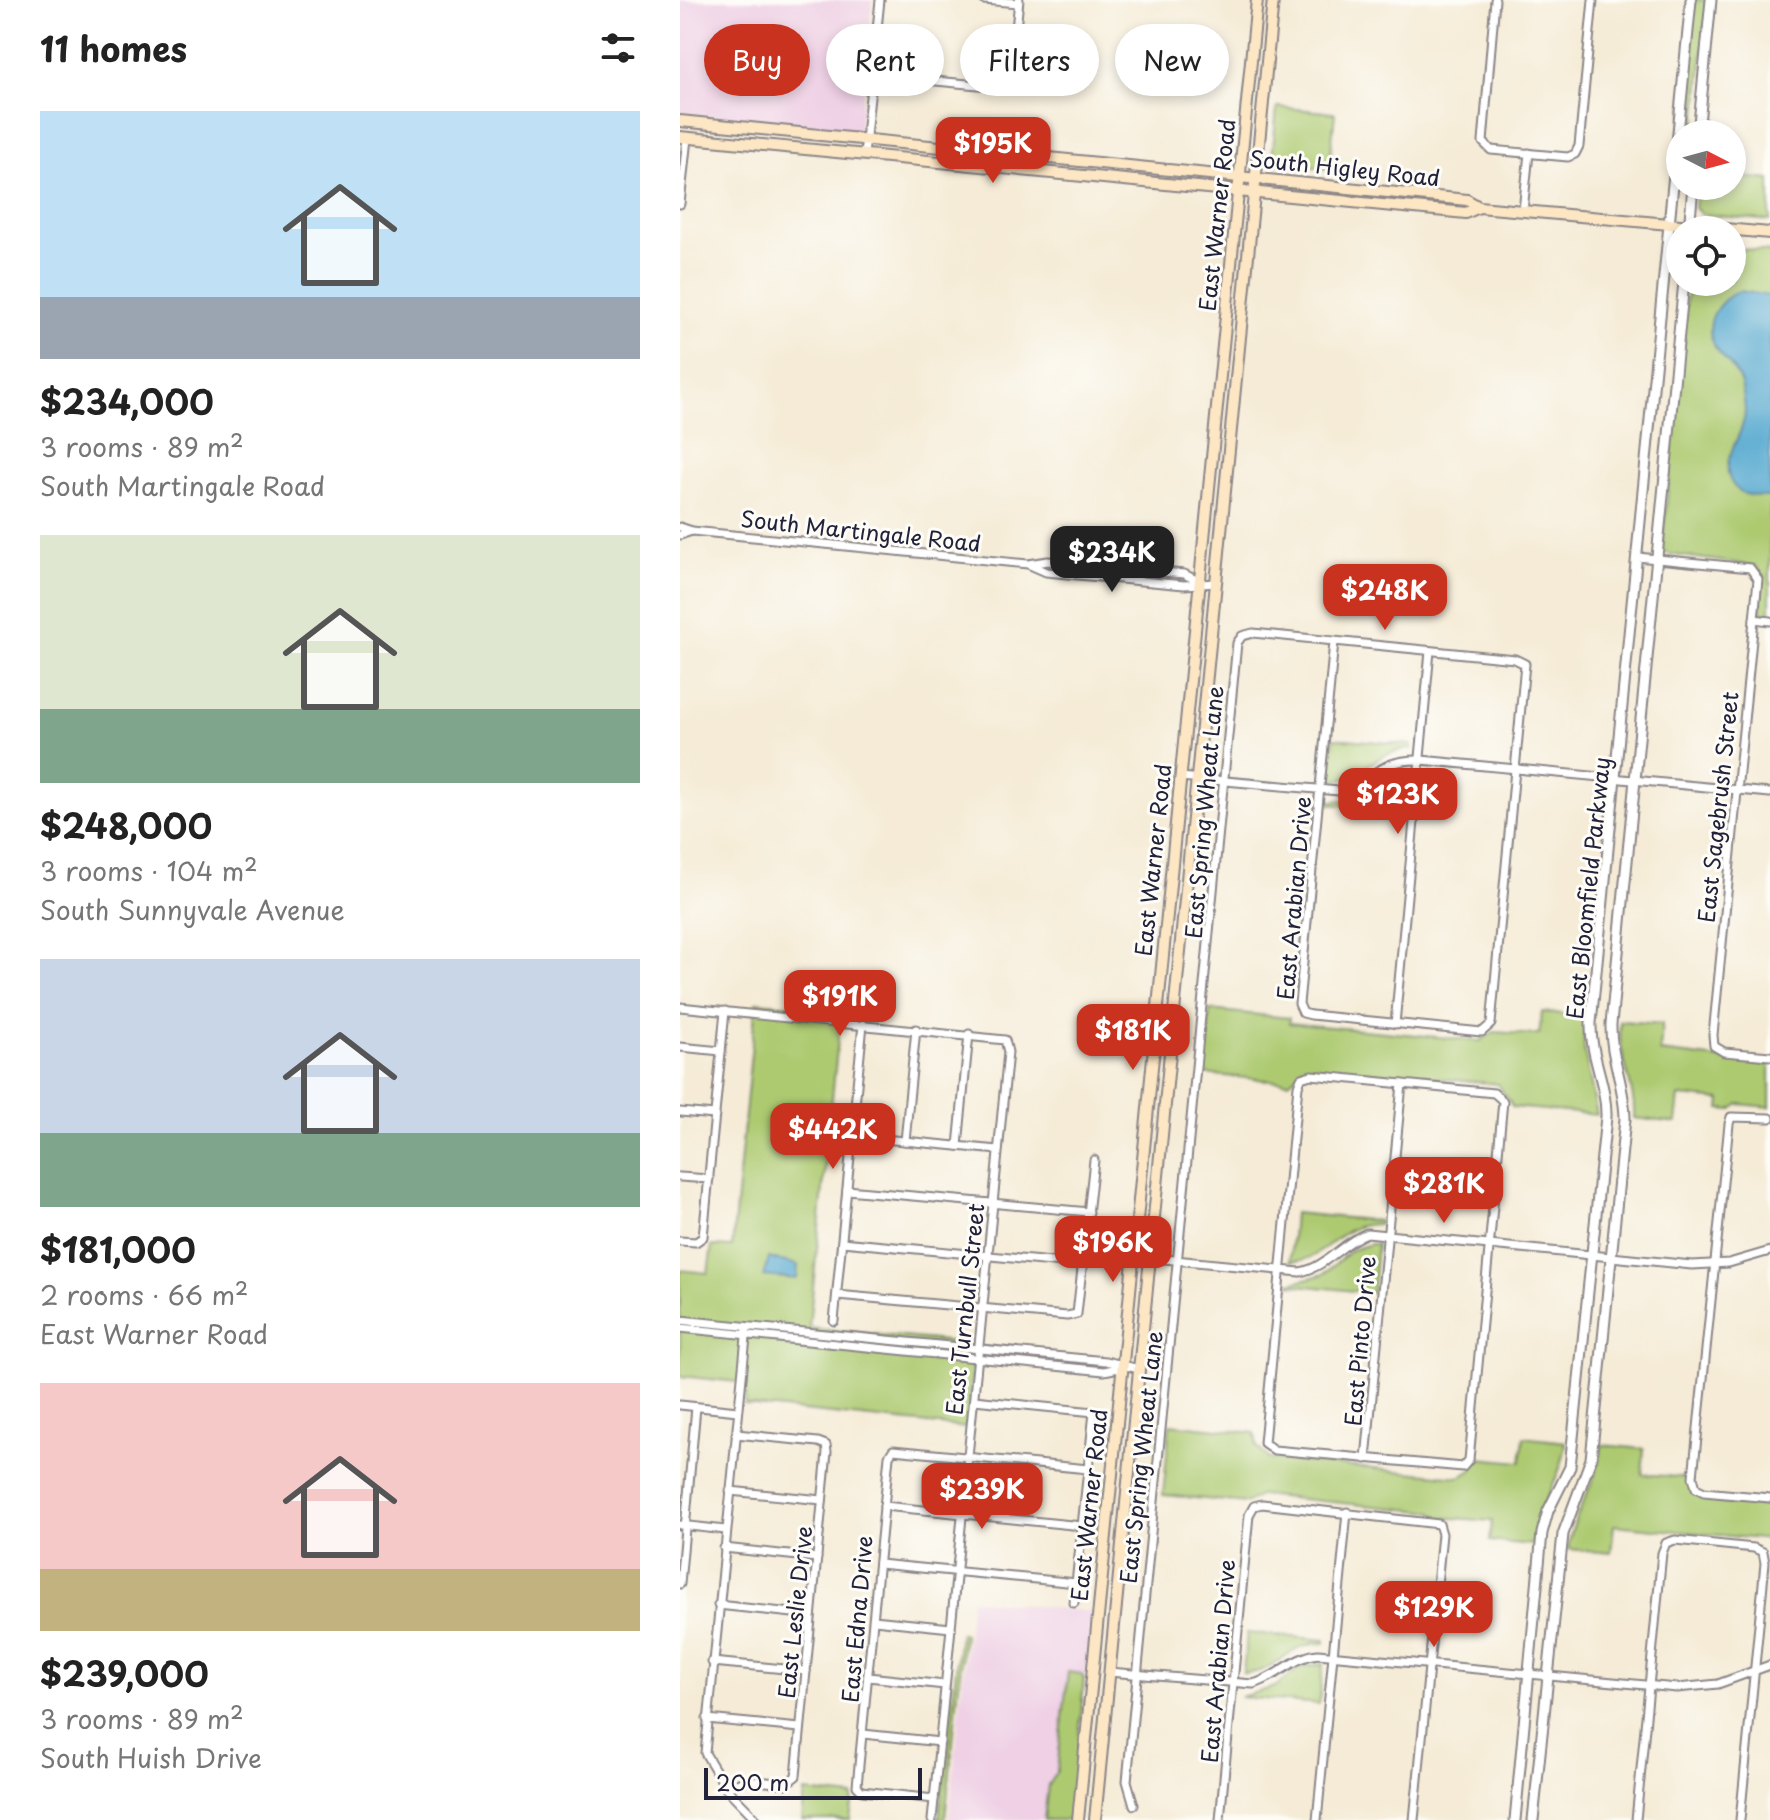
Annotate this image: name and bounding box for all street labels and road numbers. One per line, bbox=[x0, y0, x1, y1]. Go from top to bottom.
street label: East Warner Road bbox=[1190, 117, 1242, 313]
street label: South Higley Road bbox=[1248, 141, 1442, 193]
street label: South Martingale Road bbox=[739, 501, 983, 559]
street label: East Spring Wheat Lane bbox=[1176, 684, 1230, 940]
street label: East Sagebrush Street bbox=[1688, 690, 1746, 924]
street label: East Bloomfield Parkway bbox=[1557, 755, 1617, 1021]
street label: East Warner Road bbox=[1126, 762, 1178, 958]
street label: East Arabian Drive bbox=[1268, 795, 1318, 1001]
street label: East Turnbull Street bbox=[936, 1202, 992, 1416]
street label: East Pinto Drive bbox=[1335, 1255, 1383, 1427]
street label: East Spring Wheat Lane bbox=[1110, 1329, 1170, 1585]
street label: East Warner Road bbox=[1062, 1407, 1114, 1603]
street label: East Leslie Drive bbox=[769, 1524, 819, 1700]
street label: East Edna Drive bbox=[832, 1534, 880, 1704]
street label: East Arabian Drive bbox=[1192, 1558, 1242, 1764]

